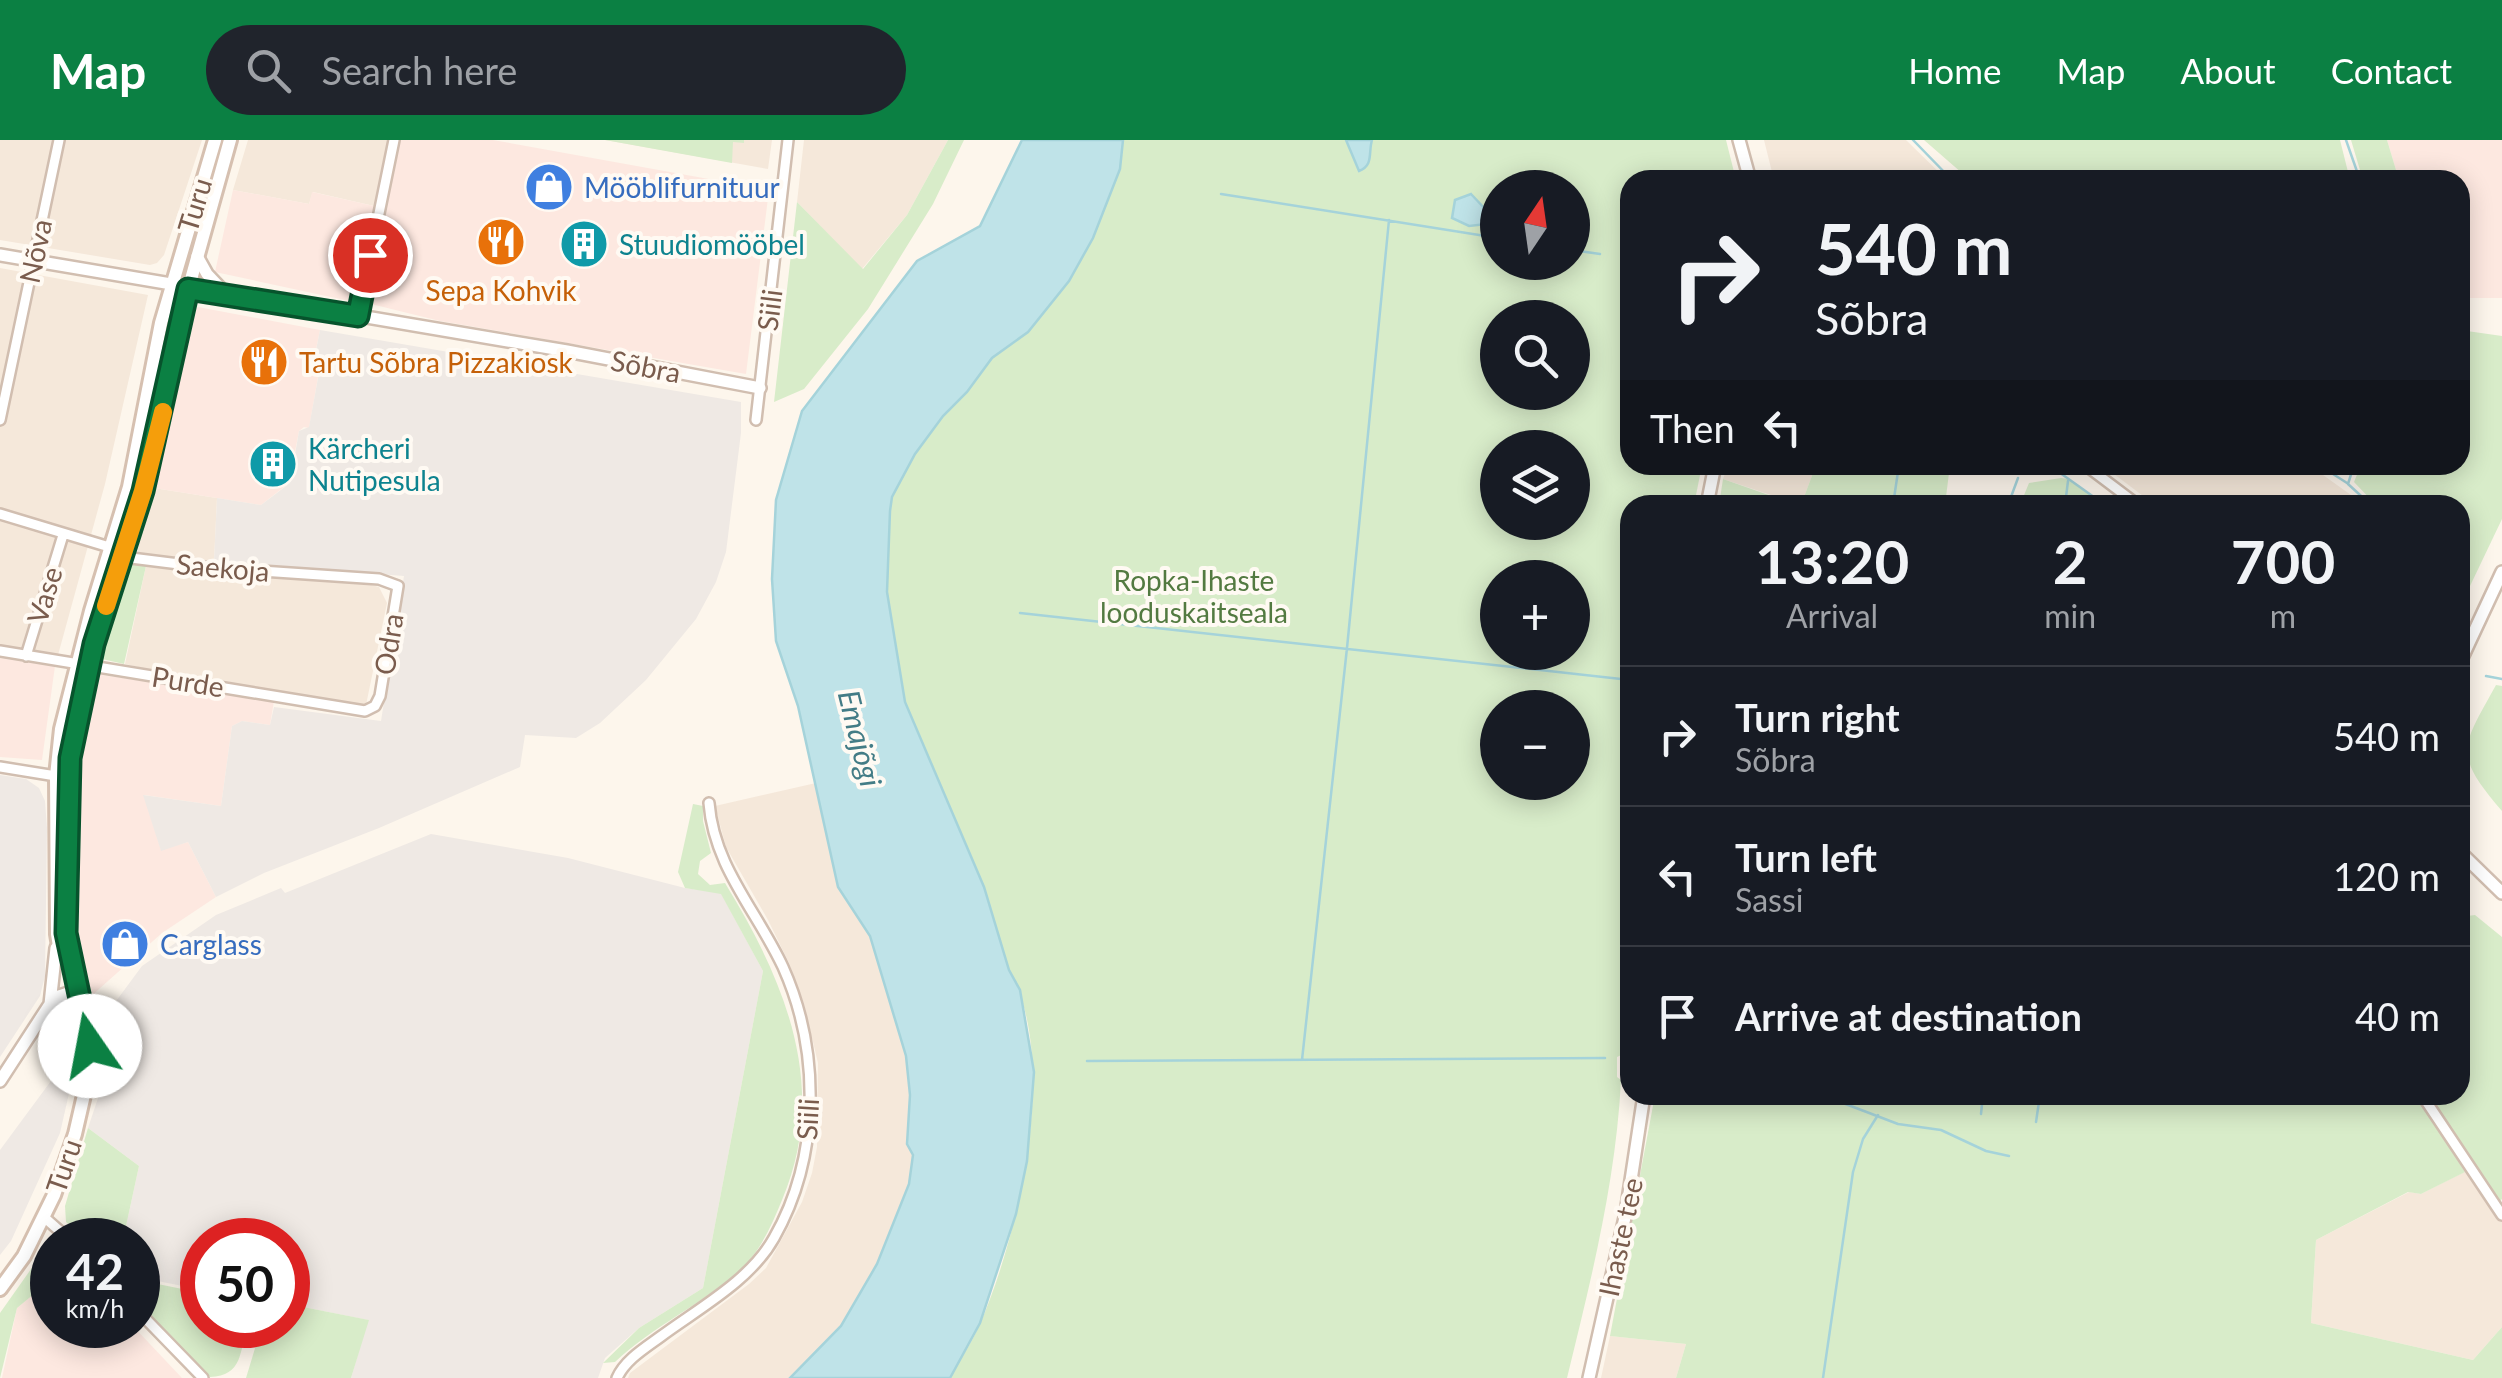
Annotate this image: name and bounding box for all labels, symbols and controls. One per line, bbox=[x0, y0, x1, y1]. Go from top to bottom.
search box bbox=[206, 25, 906, 115]
text: Map bbox=[50, 42, 146, 99]
icon: search bbox=[241, 43, 296, 98]
text: Search here bbox=[321, 47, 517, 93]
text: Home bbox=[1908, 49, 2001, 91]
text: Map bbox=[2056, 49, 2125, 91]
text: About bbox=[2180, 49, 2276, 91]
text: Contact bbox=[2331, 49, 2452, 91]
shop icon: Mööblifurnituur bbox=[523, 161, 575, 213]
place label: Mööblifurnituur bbox=[584, 170, 780, 204]
north arrow bbox=[1480, 170, 1590, 280]
map controls bbox=[1480, 170, 1590, 800]
street label: Turu bbox=[170, 174, 218, 236]
text: 540 m bbox=[1815, 206, 2012, 290]
icon: right bbox=[1650, 210, 1780, 340]
pin bbox=[328, 213, 413, 298]
street label: Nõva bbox=[12, 216, 58, 286]
restaurant icon: Sepa Kohvik bbox=[475, 216, 527, 268]
building icon: Stuudiomööbel bbox=[558, 218, 610, 270]
place label: Stuudiomööbel bbox=[619, 227, 805, 261]
icon: arrive bbox=[343, 228, 398, 283]
place label: Sepa Kohvik bbox=[426, 273, 577, 307]
street label: Siili bbox=[750, 287, 788, 333]
text: Sõbra bbox=[1815, 291, 1928, 345]
button: search bbox=[1480, 300, 1590, 410]
restaurant icon: Tartu Sõbra Pizzakiosk bbox=[238, 336, 290, 388]
street label: Sõbra bbox=[608, 343, 684, 389]
place label: Tartu Sõbra Pizzakiosk bbox=[299, 345, 574, 379]
icon: left bbox=[1755, 400, 1810, 455]
text: Then bbox=[1650, 405, 1735, 451]
button: layers bbox=[1480, 430, 1590, 540]
place label: Kärcheri Nutipesula bbox=[308, 431, 441, 497]
building icon: Kärcheri Nutipesula bbox=[247, 438, 299, 490]
text: 13:20 bbox=[1755, 525, 1909, 597]
text: 2 bbox=[2053, 525, 2088, 597]
text: 700 bbox=[2231, 525, 2335, 597]
street label: Saekoja bbox=[175, 546, 271, 588]
button: + bbox=[1480, 560, 1590, 670]
street label: Vase bbox=[19, 562, 69, 628]
park label: Ropka-Ihaste looduskaitseala bbox=[1100, 563, 1288, 629]
text: Arrival bbox=[1786, 596, 1878, 635]
text: min bbox=[2044, 596, 2096, 635]
text: m bbox=[2270, 596, 2296, 635]
street label: Odra bbox=[366, 611, 410, 677]
street label: Purde bbox=[150, 659, 226, 703]
water label: Emajõgi bbox=[832, 686, 890, 790]
button: − bbox=[1480, 690, 1590, 800]
text: Turn right bbox=[1735, 694, 1900, 740]
icon: right bbox=[1650, 709, 1705, 764]
text: 540 m bbox=[2333, 713, 2440, 759]
text: Sõbra bbox=[1735, 740, 1816, 779]
text: Turn left bbox=[1735, 834, 1877, 880]
icon: left bbox=[1650, 849, 1705, 904]
text: 120 m bbox=[2333, 853, 2440, 899]
text: Sassi bbox=[1735, 880, 1803, 919]
shop icon: Carglass bbox=[99, 918, 151, 970]
place label: Carglass bbox=[160, 927, 262, 961]
icon: arrive bbox=[1650, 989, 1705, 1044]
text: Arrive at destination bbox=[1735, 993, 2082, 1039]
text: 40 m bbox=[2355, 993, 2440, 1039]
position arrow bbox=[38, 994, 142, 1098]
street label: Siili bbox=[789, 1097, 825, 1141]
street label: Turu bbox=[38, 1134, 88, 1198]
street label: Ihaste tee bbox=[1591, 1174, 1649, 1300]
speed limit sign: 50 bbox=[180, 1218, 310, 1348]
text: 42 bbox=[66, 1241, 124, 1301]
text: km/h bbox=[66, 1293, 124, 1323]

